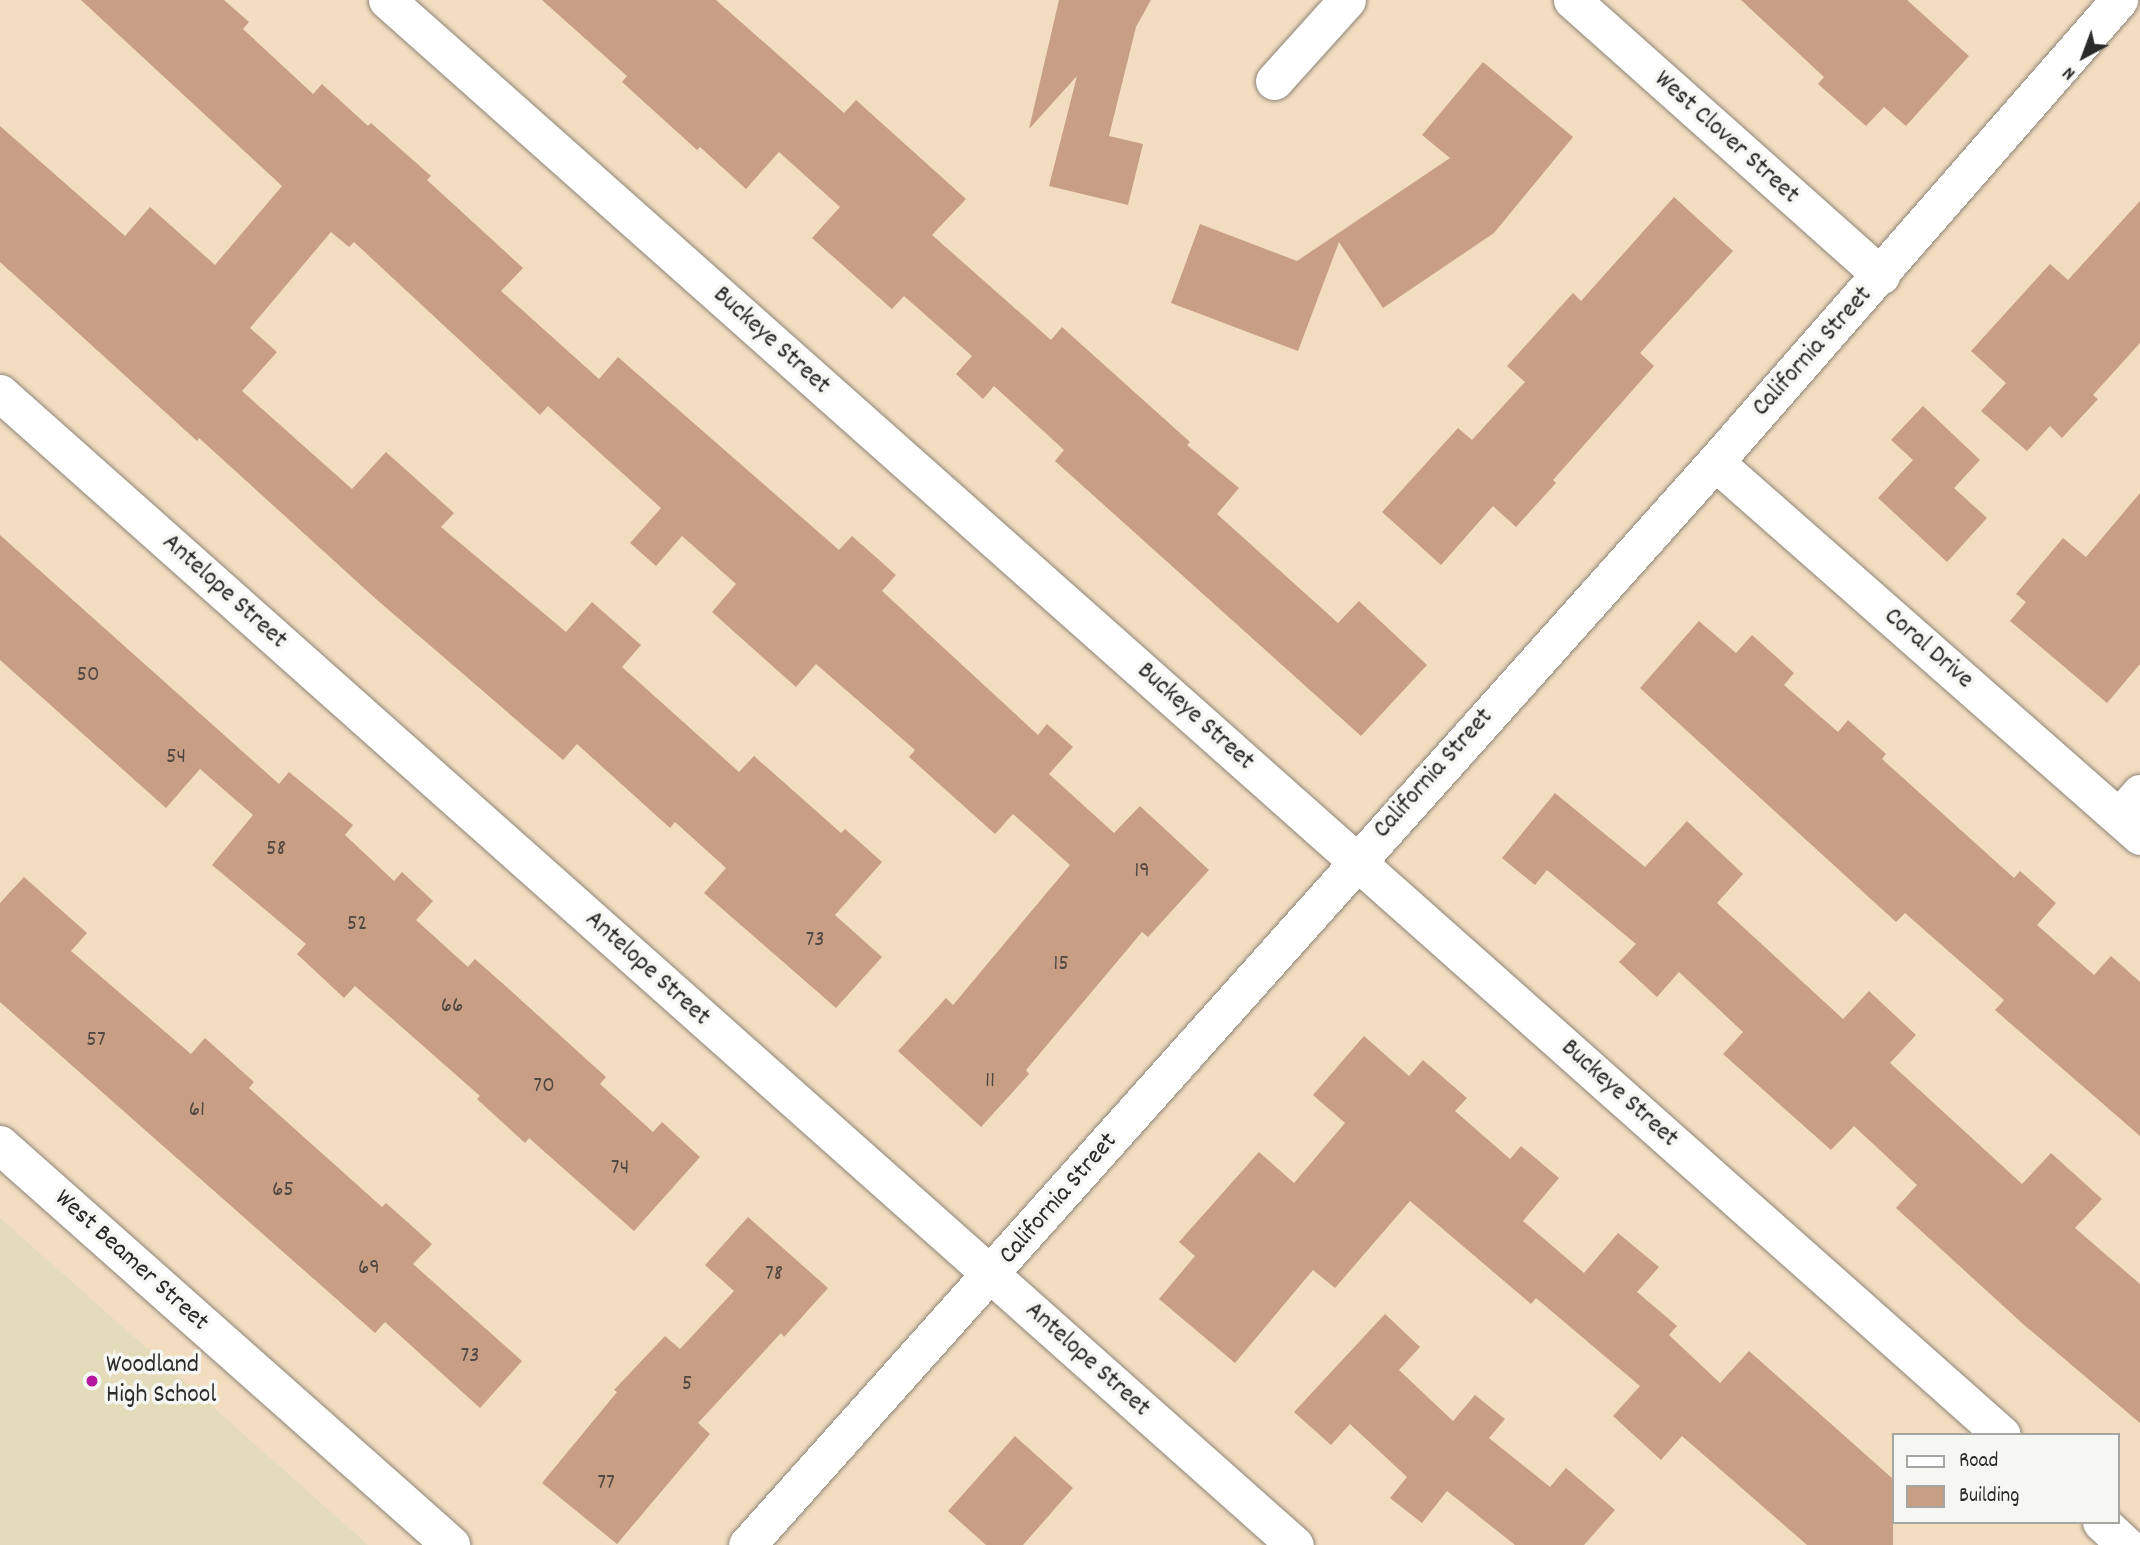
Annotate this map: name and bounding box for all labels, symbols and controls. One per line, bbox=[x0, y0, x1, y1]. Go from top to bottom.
north arrow bbox=[2049, 21, 2119, 91]
text: N bbox=[2058, 59, 2082, 86]
street label: West Clover Street bbox=[1647, 65, 1805, 211]
street label: Buckeye Street bbox=[706, 280, 836, 402]
street label: California Street bbox=[1746, 280, 1880, 424]
street label: Antelope Street bbox=[155, 528, 293, 656]
street label: Coral Drive bbox=[1877, 602, 1979, 696]
street label: Buckeye Street bbox=[1130, 656, 1260, 778]
house number: 50 bbox=[76, 662, 100, 690]
street label: California Street bbox=[1367, 702, 1501, 846]
house number: 54 bbox=[166, 744, 186, 772]
house number: 58 bbox=[266, 836, 286, 864]
house number: 19 bbox=[1134, 858, 1150, 886]
street label: Antelope Street bbox=[578, 905, 716, 1033]
house number: 52 bbox=[347, 911, 367, 939]
house number: 73 bbox=[805, 927, 825, 955]
house number: 15 bbox=[1053, 951, 1069, 979]
house number: 66 bbox=[441, 993, 463, 1021]
house number: 57 bbox=[86, 1027, 106, 1055]
street label: Buckeye Street bbox=[1554, 1033, 1684, 1155]
house number: 11 bbox=[985, 1068, 995, 1096]
house number: 70 bbox=[533, 1073, 555, 1101]
house number: 61 bbox=[189, 1097, 205, 1125]
street label: California Street bbox=[993, 1127, 1125, 1271]
house number: 74 bbox=[611, 1155, 629, 1183]
house number: 65 bbox=[272, 1177, 294, 1205]
street label: West Beamer Street bbox=[47, 1184, 215, 1338]
house number: 69 bbox=[358, 1255, 380, 1283]
house number: 78 bbox=[765, 1261, 783, 1289]
street label: Antelope Street bbox=[1018, 1296, 1156, 1424]
house number: 73 bbox=[460, 1343, 480, 1371]
place label: Woodland High School bbox=[106, 1350, 216, 1412]
house number: 5 bbox=[682, 1371, 692, 1399]
marker: Woodland High School bbox=[84, 1373, 100, 1389]
legend bbox=[1892, 1433, 2119, 1524]
text: Road bbox=[1959, 1447, 1998, 1477]
house number: 77 bbox=[597, 1470, 615, 1498]
text: Building bbox=[1959, 1482, 2019, 1512]

